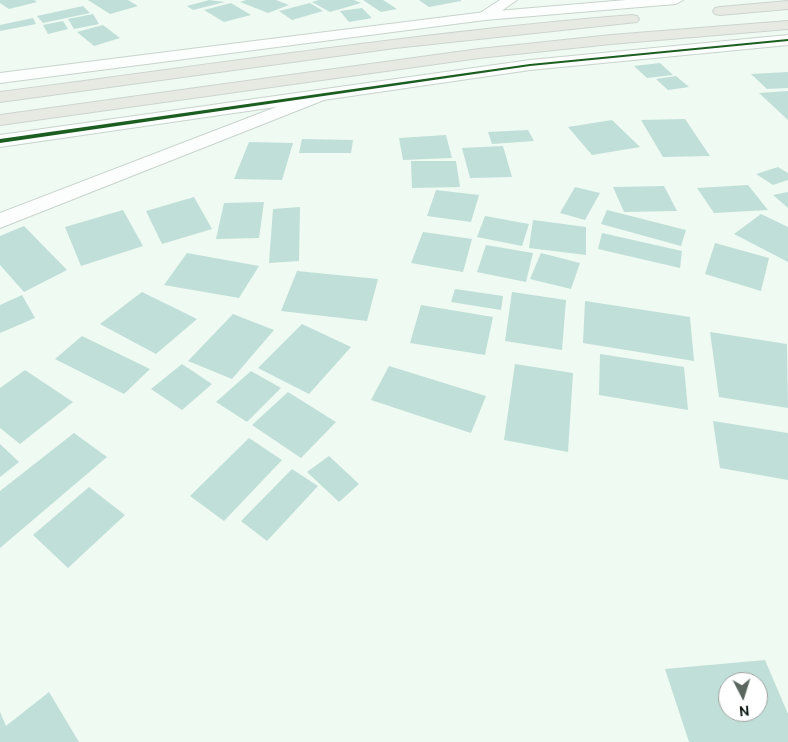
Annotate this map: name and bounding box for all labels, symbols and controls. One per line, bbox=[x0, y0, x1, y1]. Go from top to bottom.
north arrow bbox=[718, 672, 768, 722]
text: N bbox=[738, 703, 750, 719]

